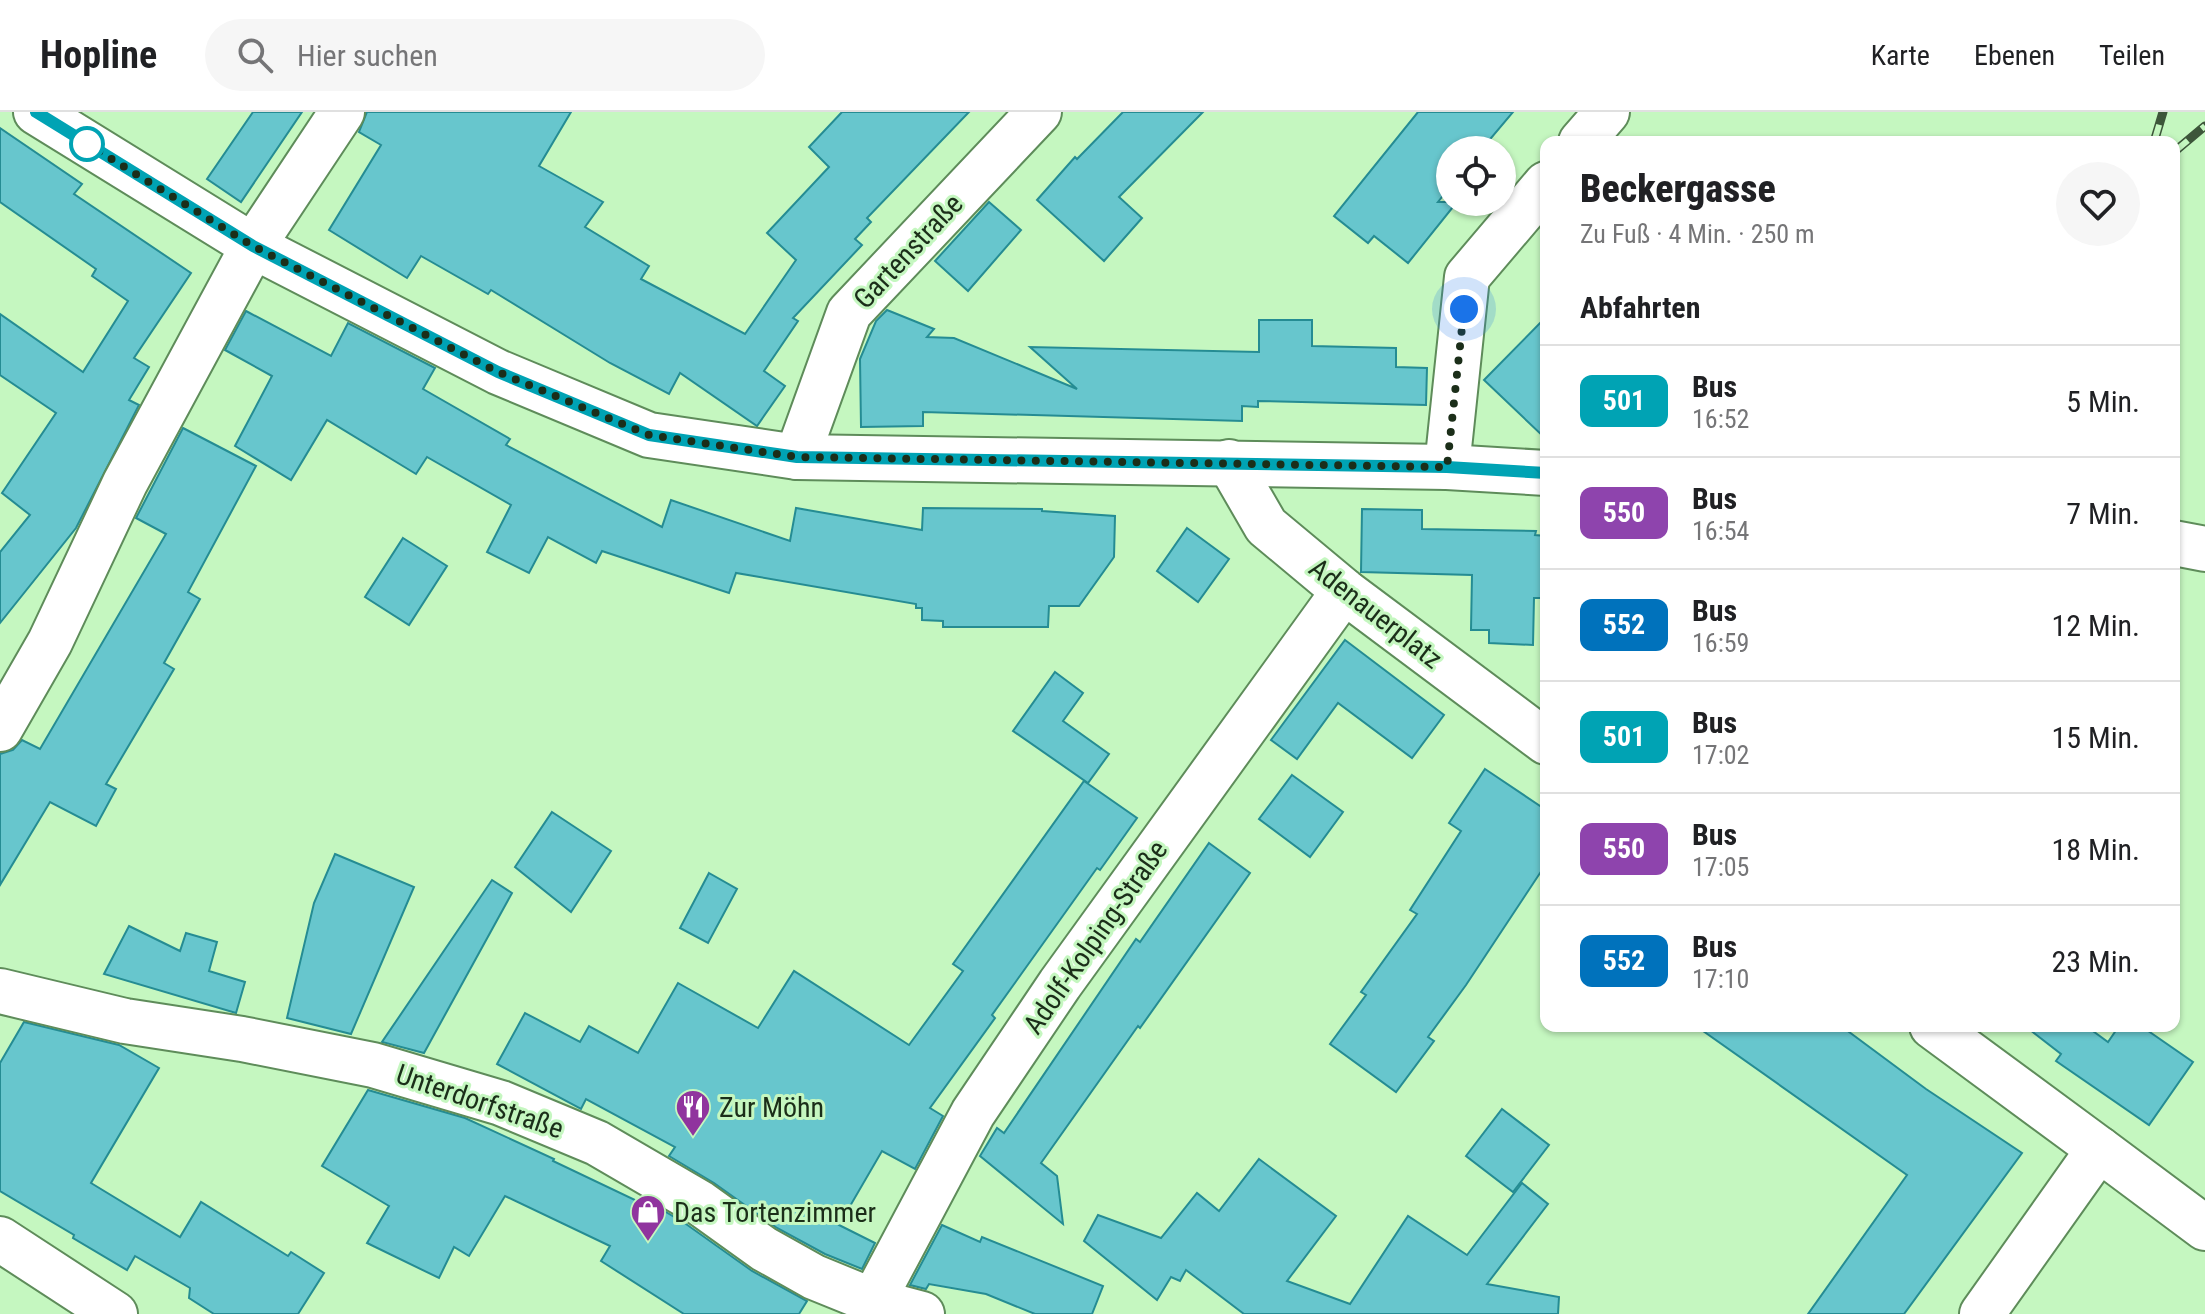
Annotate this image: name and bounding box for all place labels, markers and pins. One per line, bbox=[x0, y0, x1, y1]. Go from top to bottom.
unlabelled marker bbox=[70, 127, 104, 161]
restaurant icon: Zur Möhn bbox=[674, 1088, 712, 1138]
place label: Zur Möhn bbox=[719, 1091, 824, 1124]
shop icon: Das Tortenzimmer bbox=[629, 1193, 667, 1243]
place label: Das Tortenzimmer bbox=[674, 1196, 876, 1229]

